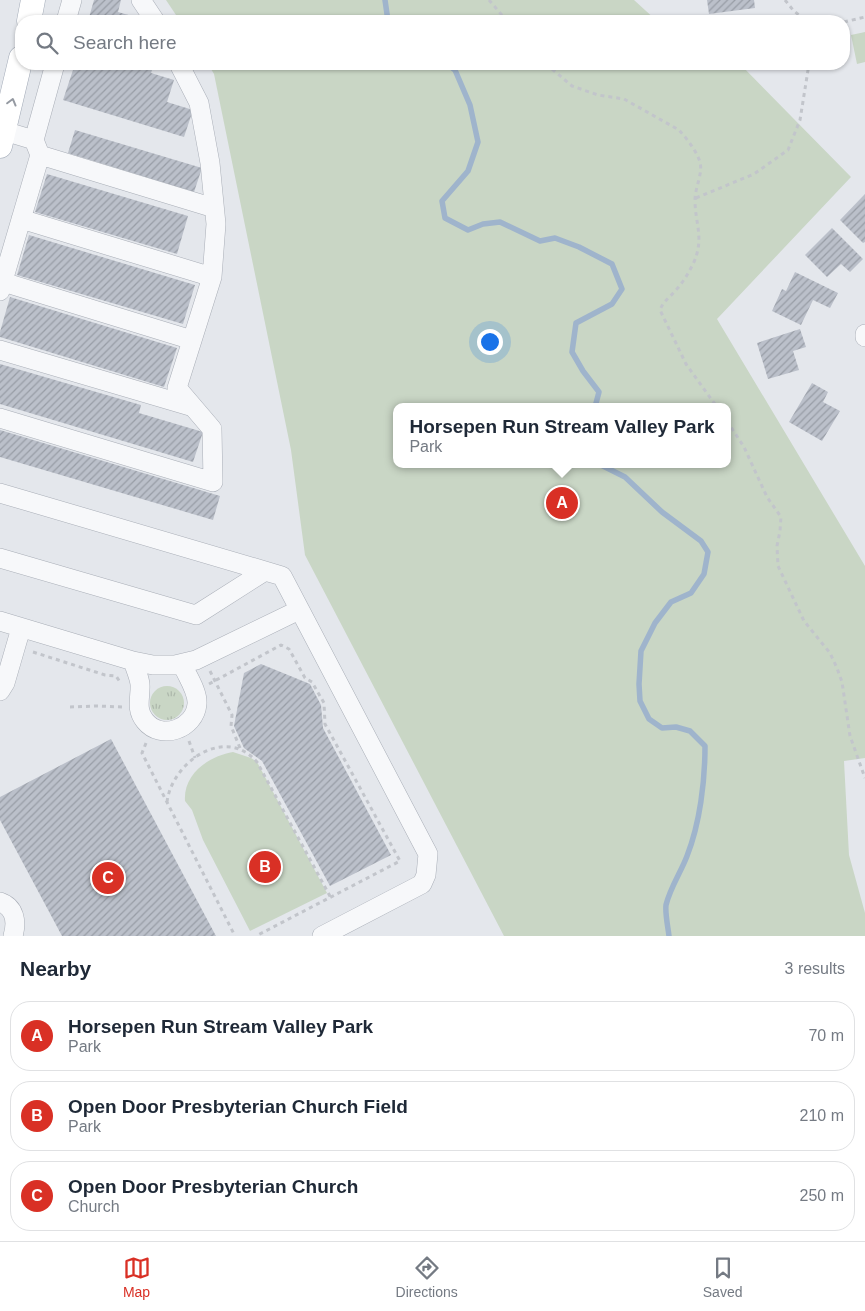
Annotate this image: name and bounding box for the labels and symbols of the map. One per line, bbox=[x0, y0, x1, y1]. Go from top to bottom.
one-way arrow bbox=[6, 98, 16, 107]
your location bbox=[477, 329, 503, 355]
pin: A bbox=[546, 484, 578, 522]
pin: B bbox=[249, 848, 281, 886]
pin: C bbox=[92, 859, 124, 897]

